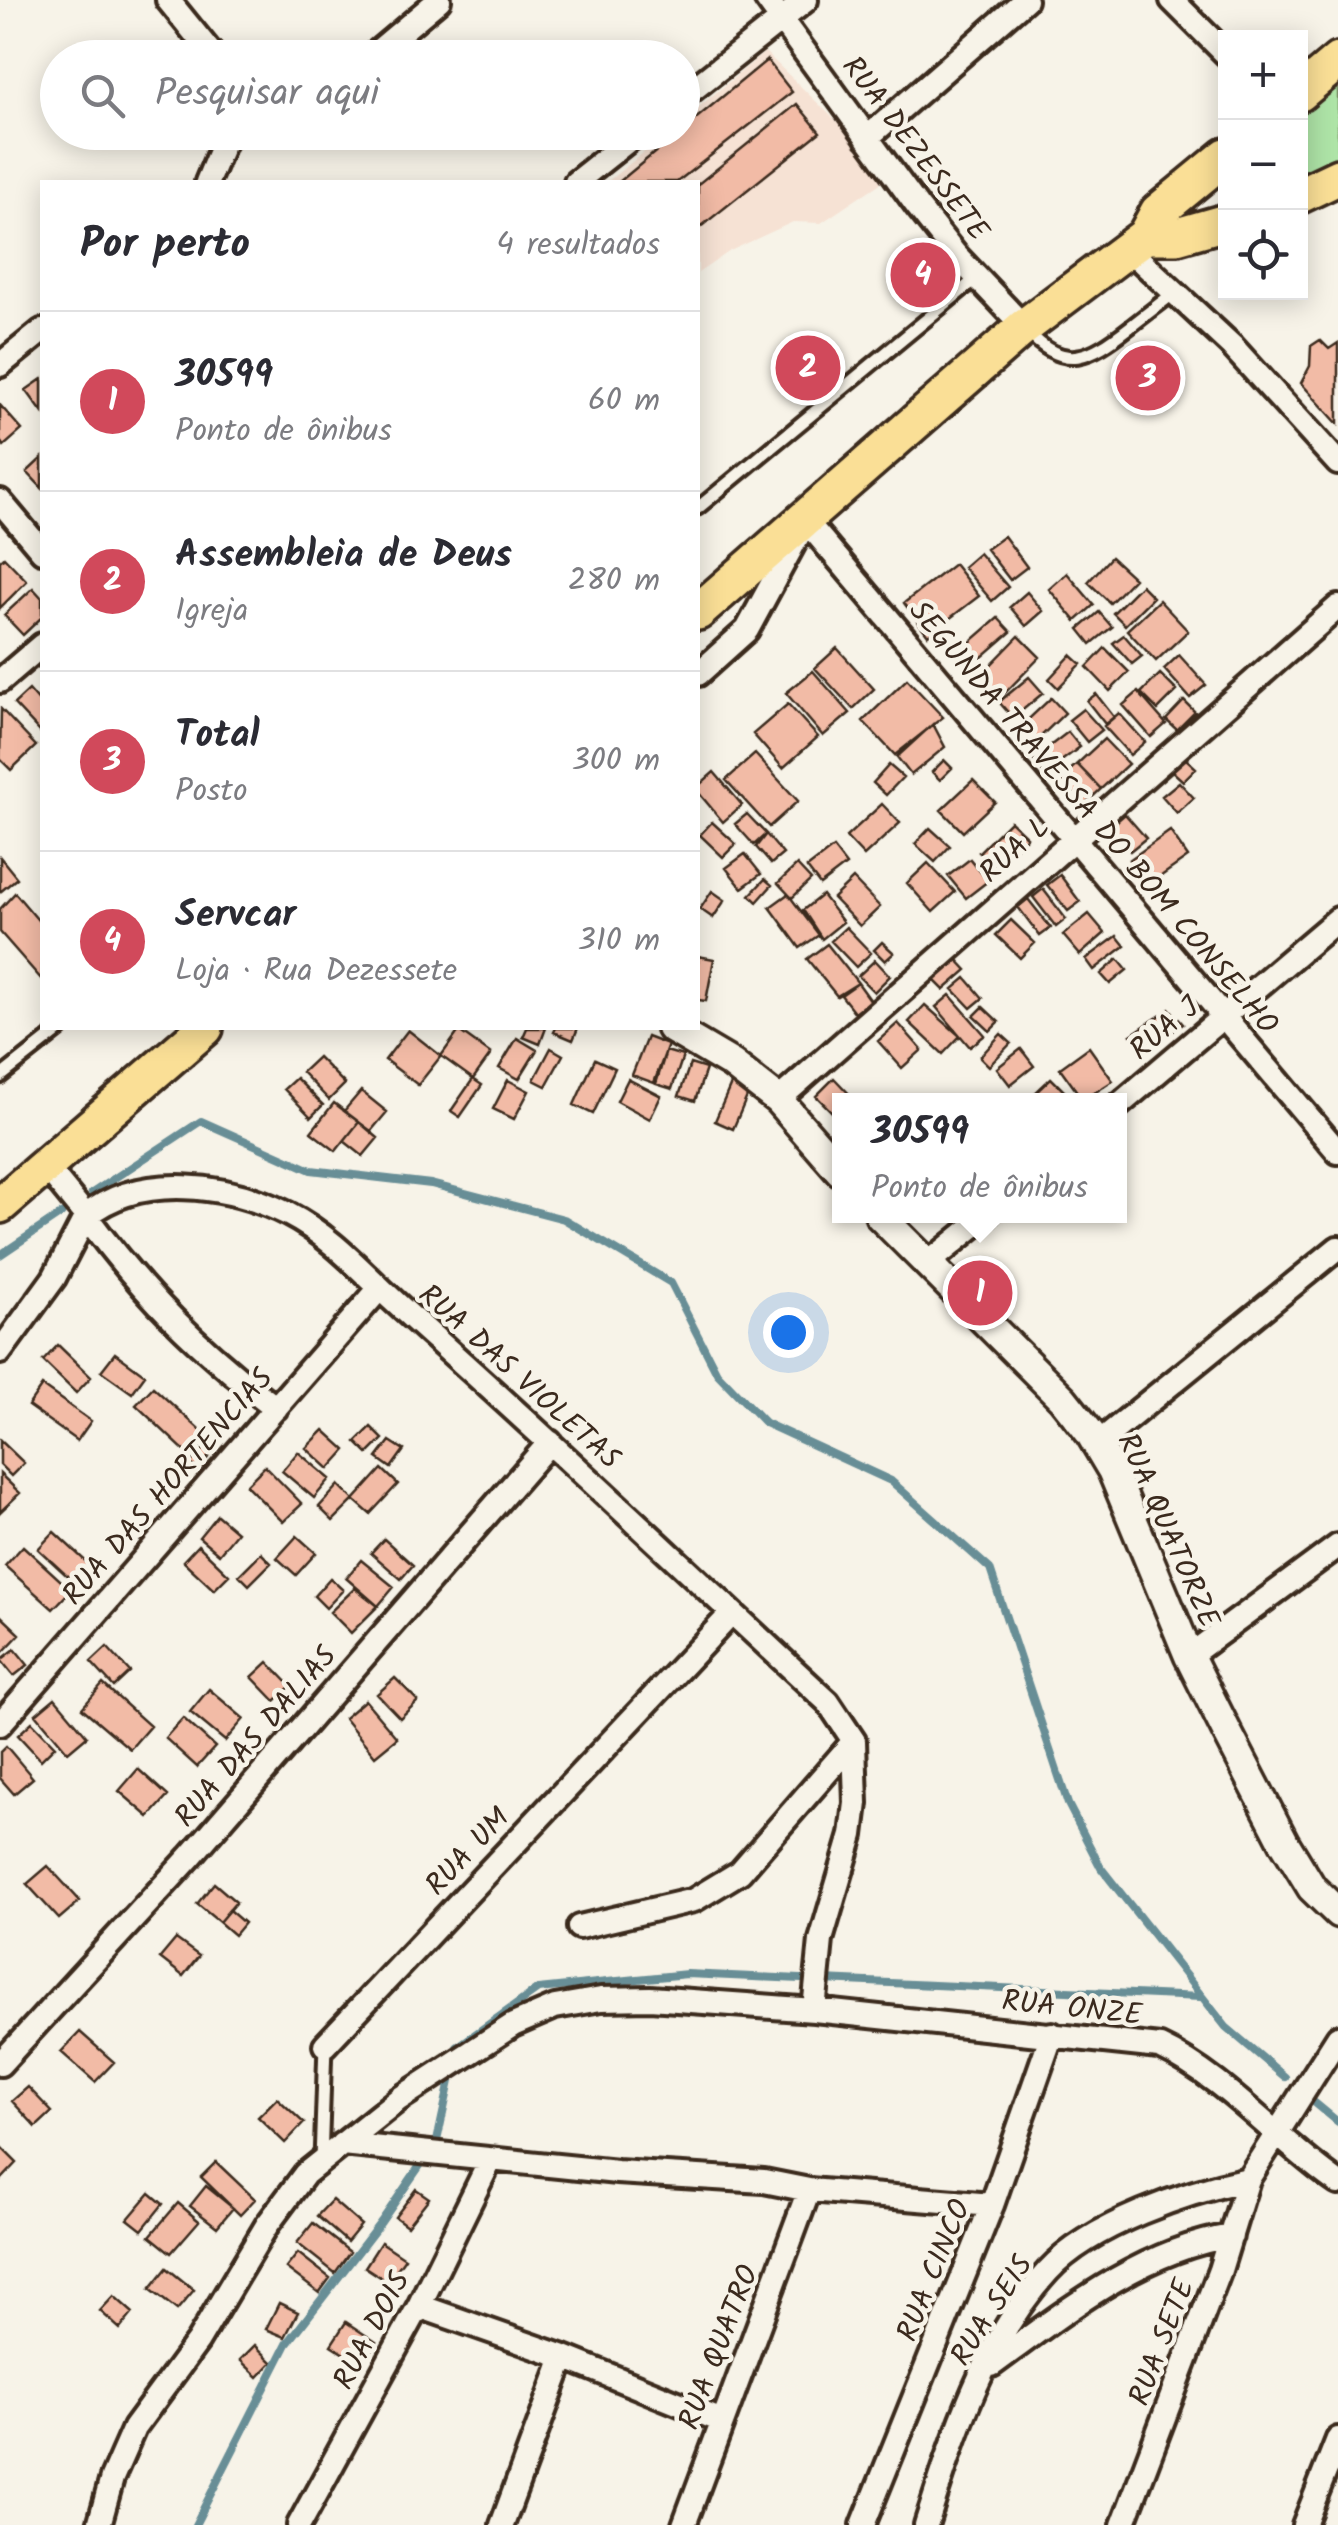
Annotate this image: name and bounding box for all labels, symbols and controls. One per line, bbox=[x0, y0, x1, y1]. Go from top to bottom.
map controls bbox=[1218, 30, 1308, 300]
button: + bbox=[1218, 30, 1308, 120]
search box bbox=[40, 40, 700, 150]
street label: RUA DEZESSETE bbox=[828, 46, 1001, 253]
text: Pesquisar aqui bbox=[155, 65, 379, 125]
icon: search bbox=[75, 68, 130, 123]
button: − bbox=[1218, 120, 1308, 210]
button: locate bbox=[1218, 210, 1308, 300]
text: Por perto bbox=[80, 212, 250, 279]
text: 4 resultados bbox=[496, 220, 660, 271]
pin: 4 bbox=[890, 238, 956, 312]
pin: 2 bbox=[776, 330, 840, 406]
pin: 3 bbox=[1116, 340, 1180, 416]
text: 30599 bbox=[175, 346, 273, 406]
text: 1 bbox=[108, 376, 117, 427]
text: 60 m bbox=[588, 376, 660, 427]
text: Ponto de ônibus bbox=[175, 406, 392, 457]
text: Assembleia de Deus bbox=[175, 526, 512, 586]
text: 2 bbox=[103, 556, 122, 607]
text: 280 m bbox=[568, 556, 660, 607]
text: Igreja bbox=[175, 586, 248, 637]
street label: SEGUNDA TRAVESSA DO BOM CONSELHO bbox=[896, 590, 1289, 1046]
text: Total bbox=[175, 706, 260, 766]
text: 3 bbox=[104, 736, 121, 787]
text: 300 m bbox=[571, 736, 660, 787]
text: Posto bbox=[175, 766, 247, 817]
street label: RUA L bbox=[969, 805, 1062, 896]
text: Servcar bbox=[175, 886, 296, 946]
text: 4 bbox=[104, 916, 121, 967]
text: 310 m bbox=[577, 916, 660, 967]
text: Loja · Rua Dezessete bbox=[175, 946, 457, 997]
street label: RUA J bbox=[1119, 985, 1212, 1074]
popup bbox=[832, 1093, 1127, 1223]
text: 30599 bbox=[871, 1103, 969, 1163]
text: Ponto de ônibus bbox=[871, 1163, 1088, 1214]
pin: 1 bbox=[948, 1256, 1012, 1330]
street label: RUA DAS VIOLETAS bbox=[406, 1273, 631, 1482]
your location bbox=[763, 1307, 814, 1358]
street label: RUA DAS HORTENCIAS bbox=[51, 1357, 286, 1617]
street label: RUA QUATORZE bbox=[1103, 1425, 1232, 1637]
street label: RUA DAS DALIAS bbox=[163, 1635, 350, 1839]
street label: RUA UM bbox=[414, 1797, 523, 1908]
street label: RUA ONZE bbox=[999, 1978, 1146, 2040]
street label: RUA CINCO bbox=[885, 2192, 985, 2349]
street label: RUA SEIS bbox=[939, 2246, 1047, 2376]
street label: RUA QUATRO bbox=[666, 2258, 773, 2437]
street label: RUA DOIS bbox=[321, 2263, 424, 2399]
street label: RUA SETE bbox=[1117, 2271, 1210, 2413]

